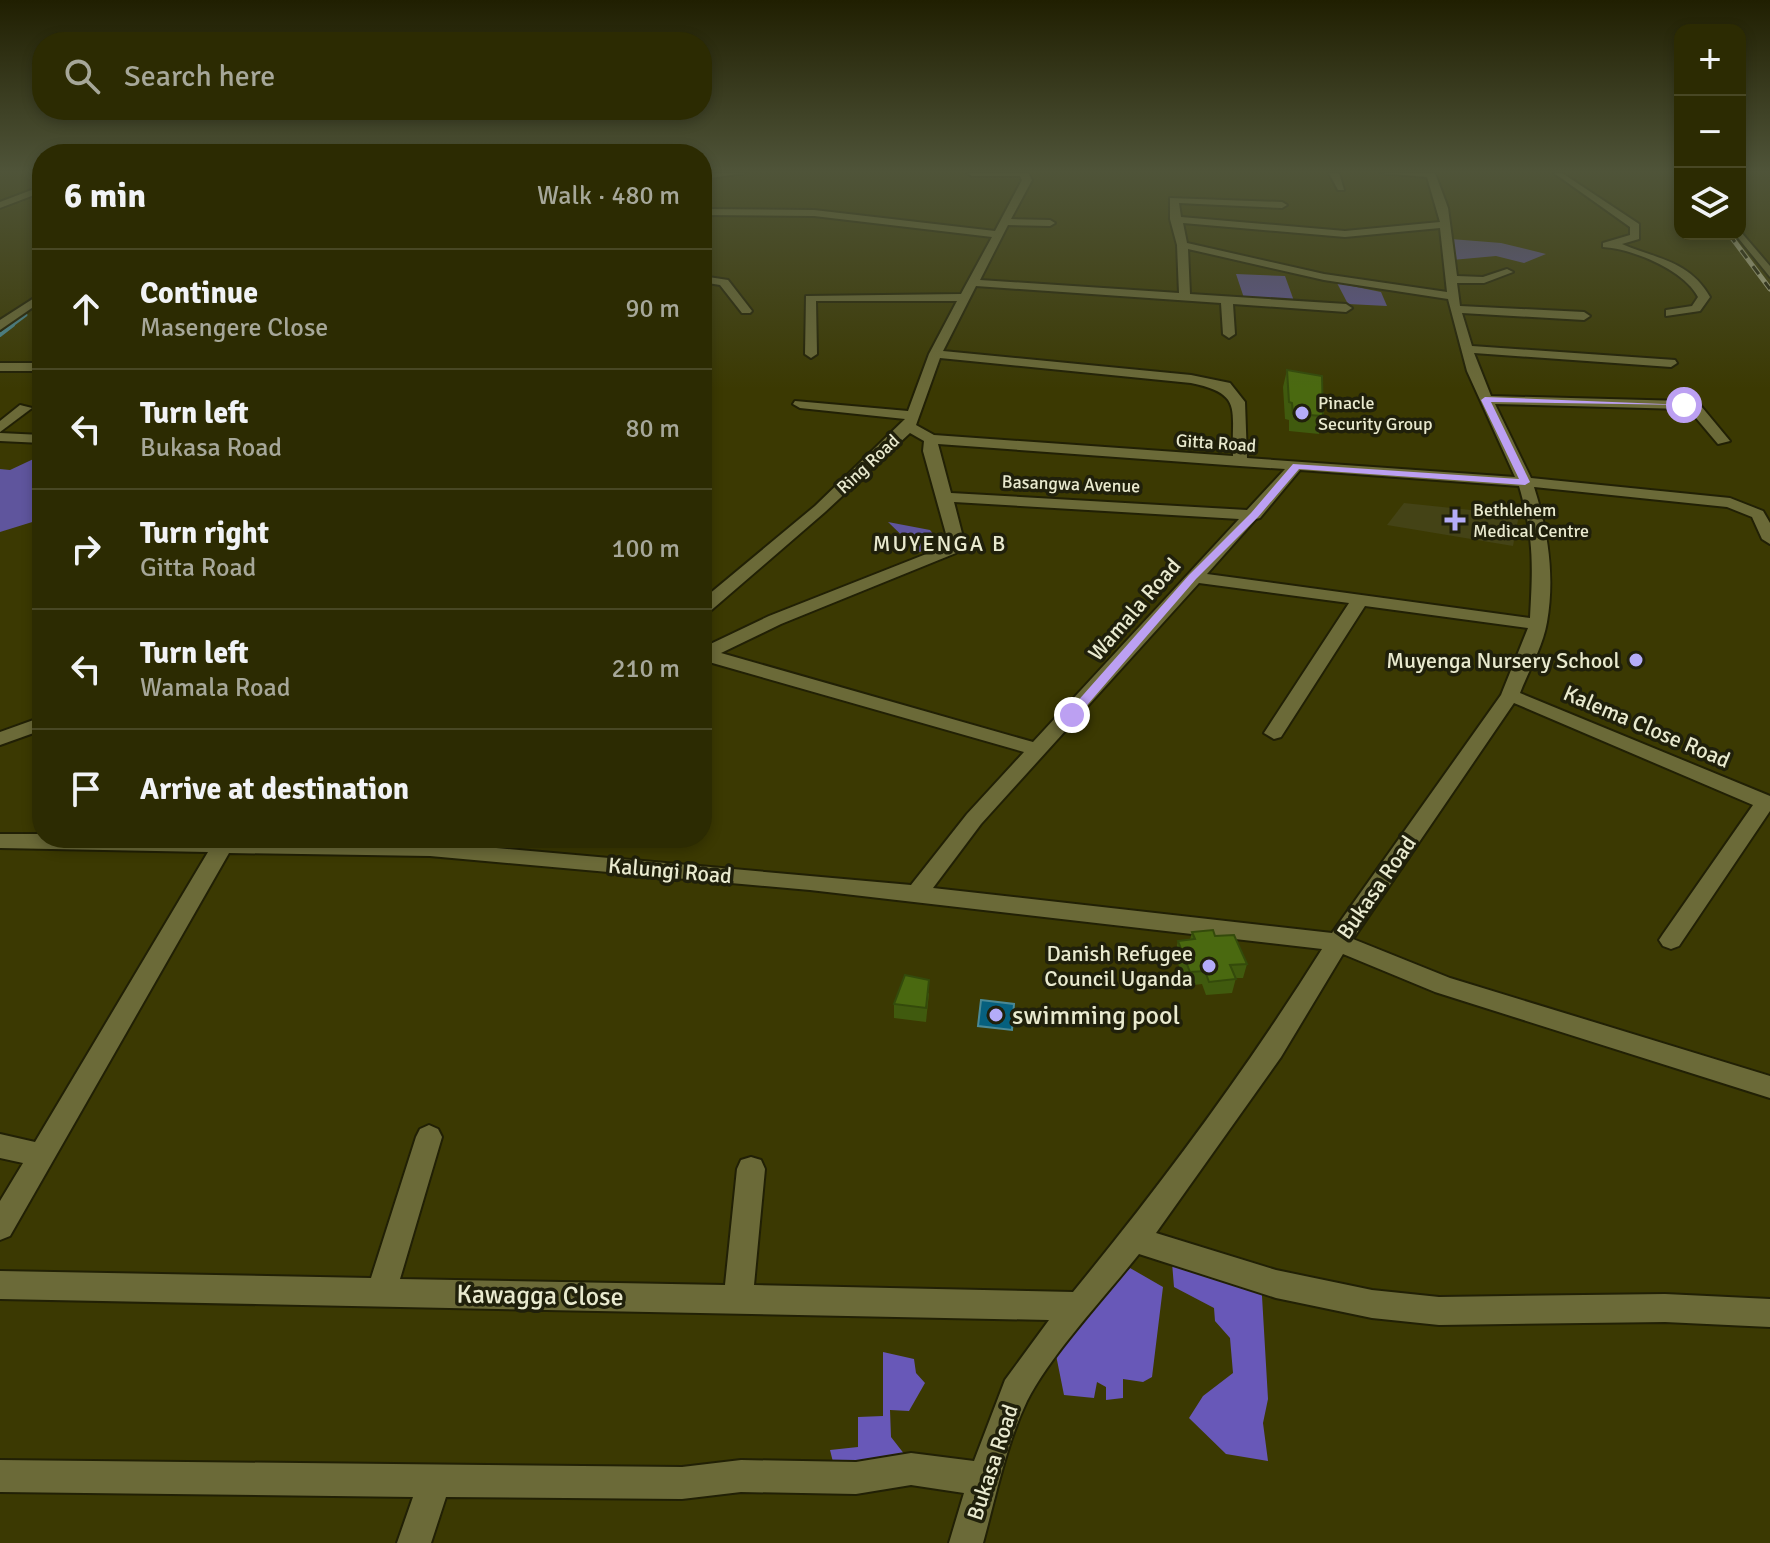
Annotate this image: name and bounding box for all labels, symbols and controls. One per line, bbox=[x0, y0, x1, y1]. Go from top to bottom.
map controls bbox=[1674, 24, 1746, 240]
button: + bbox=[1674, 24, 1746, 96]
search box bbox=[32, 32, 712, 120]
icon: search bbox=[60, 54, 104, 98]
text: Search here bbox=[124, 58, 275, 95]
button: − bbox=[1674, 96, 1746, 168]
button: layers bbox=[1674, 168, 1746, 240]
text: 6 min bbox=[64, 175, 146, 217]
text: Walk · 480 m bbox=[537, 180, 680, 212]
text: Continue bbox=[140, 275, 258, 312]
icon: ahead bbox=[64, 287, 108, 331]
text: 90 m bbox=[625, 293, 680, 325]
text: Masengere Close bbox=[140, 312, 328, 344]
route start bbox=[1666, 387, 1702, 423]
place label: Pinacle Security Group bbox=[1318, 392, 1432, 435]
text: Turn left bbox=[140, 395, 249, 432]
marker: Pinacle Security Group bbox=[1293, 404, 1311, 422]
icon: left bbox=[64, 407, 108, 451]
text: 80 m bbox=[625, 413, 680, 445]
street label: Gitta Road bbox=[1175, 429, 1257, 457]
street label: Ring Road bbox=[832, 430, 904, 498]
text: Bukasa Road bbox=[140, 432, 282, 464]
street label: Basangwa Avenue bbox=[1001, 471, 1141, 497]
place label: Bethlehem Medical Centre bbox=[1473, 499, 1589, 542]
marker: Bethlehem Medical Centre bbox=[1444, 509, 1466, 531]
text: Turn right bbox=[140, 515, 269, 552]
icon: right bbox=[64, 527, 108, 571]
district label: MUYENGA B bbox=[873, 530, 1007, 557]
text: 100 m bbox=[611, 533, 680, 565]
text: Gitta Road bbox=[140, 552, 256, 584]
street label: Wamala Road bbox=[1082, 552, 1186, 666]
text: Turn left bbox=[140, 635, 249, 672]
icon: left bbox=[64, 647, 108, 691]
place label: Muyenga Nursery School bbox=[1386, 647, 1620, 674]
marker: Muyenga Nursery School bbox=[1627, 651, 1645, 669]
text: 210 m bbox=[611, 653, 680, 685]
text: Wamala Road bbox=[140, 672, 290, 704]
street label: Kalema Close Road bbox=[1559, 679, 1734, 774]
route end bbox=[1054, 697, 1090, 733]
icon: arrive bbox=[64, 767, 108, 811]
text: Arrive at destination bbox=[140, 771, 409, 808]
street label: Bukasa Road bbox=[1331, 830, 1422, 944]
street label: Kalungi Road bbox=[607, 852, 733, 889]
place label: Danish Refugee Council Uganda bbox=[1044, 940, 1193, 992]
marker: Danish Refugee Council Uganda bbox=[1200, 957, 1218, 975]
place label: swimming pool bbox=[1012, 1000, 1180, 1032]
marker: swimming pool bbox=[987, 1006, 1005, 1024]
street label: Kawagga Close bbox=[456, 1279, 624, 1313]
street label: Bukasa Road bbox=[961, 1401, 1024, 1524]

